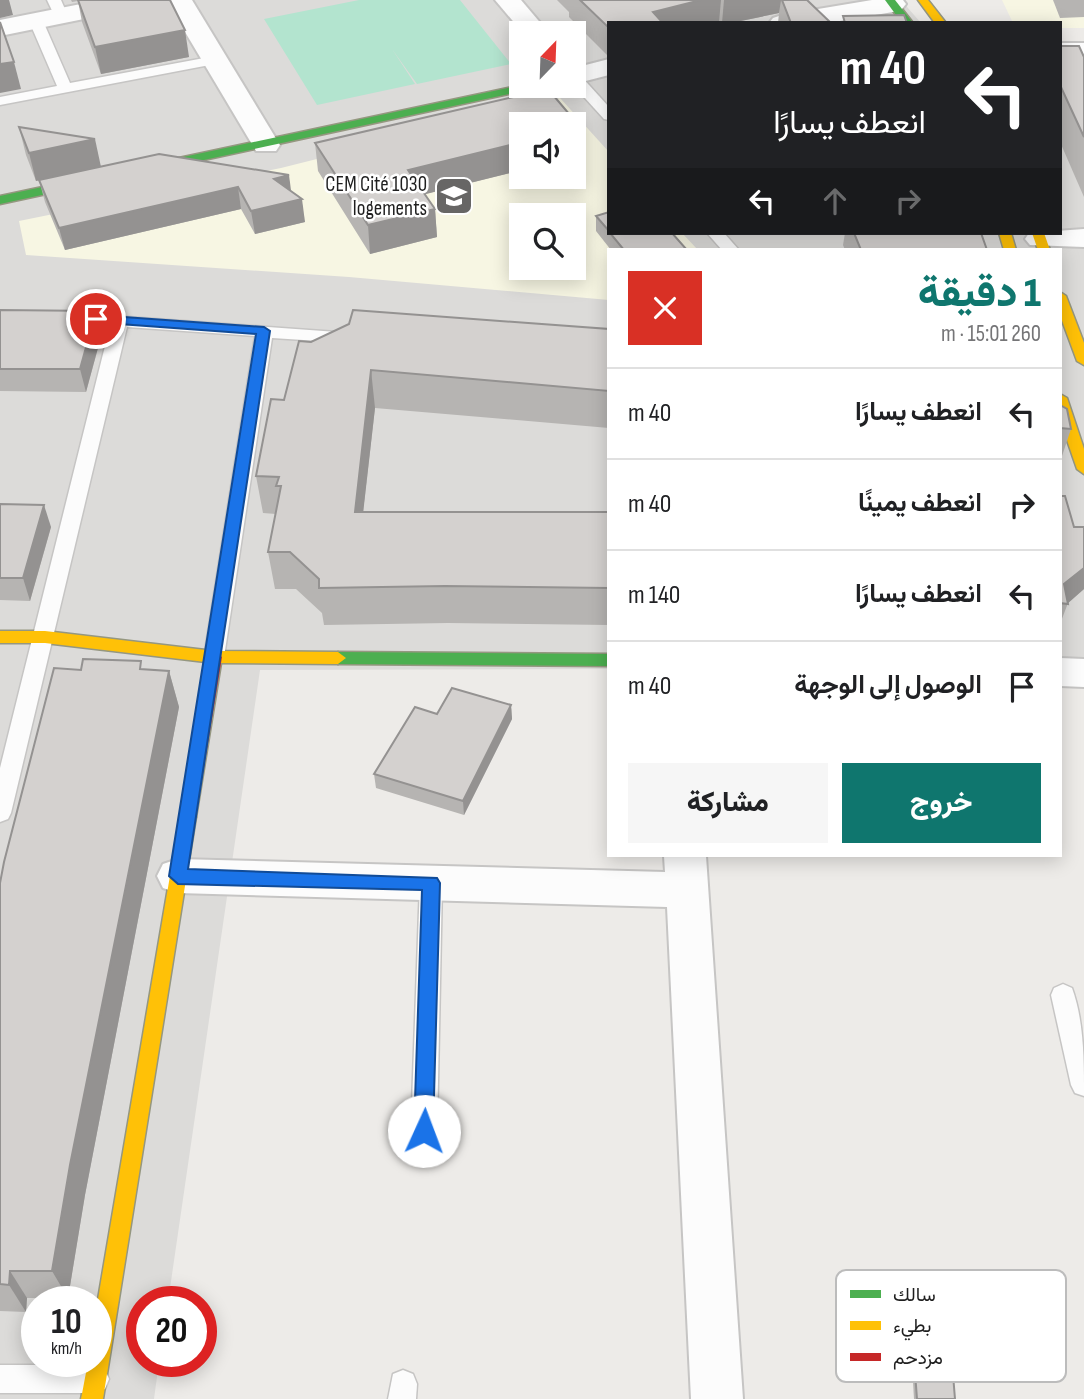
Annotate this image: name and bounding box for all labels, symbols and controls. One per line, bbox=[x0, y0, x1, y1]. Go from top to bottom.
north arrow bbox=[509, 21, 586, 98]
map controls bbox=[509, 21, 586, 280]
text: 40 m bbox=[840, 40, 926, 99]
icon: left bbox=[950, 49, 1041, 140]
text: انعطف يسارًا bbox=[773, 104, 926, 143]
button: sound bbox=[509, 112, 586, 189]
place label: CEM Cité 1030 logements bbox=[325, 172, 427, 221]
school or university icon: CEM Cité 1030 logements bbox=[433, 175, 475, 217]
icon: left bbox=[743, 182, 781, 220]
icon: ahead bbox=[816, 182, 854, 220]
icon: right bbox=[889, 182, 927, 220]
button: search bbox=[509, 203, 586, 280]
text: 1 دقيقة bbox=[918, 268, 1041, 319]
button: close bbox=[628, 271, 702, 345]
pin bbox=[66, 289, 126, 349]
icon: arrive bbox=[77, 300, 115, 338]
text: 260 m · 15:01 bbox=[941, 320, 1041, 348]
icon: left bbox=[1003, 395, 1041, 433]
text: انعطف يسارًا bbox=[855, 397, 982, 428]
text: 40 m bbox=[628, 398, 671, 429]
icon: right bbox=[1003, 486, 1041, 524]
text: انعطف يمينًا bbox=[858, 488, 982, 519]
text: 40 m bbox=[628, 489, 671, 520]
icon: left bbox=[1003, 577, 1041, 615]
text: انعطف يسارًا bbox=[855, 579, 982, 610]
text: 140 m bbox=[628, 580, 680, 611]
icon: arrive bbox=[1003, 668, 1041, 706]
text: الوصول إلى الوجهة bbox=[794, 670, 982, 701]
text: 40 m bbox=[628, 671, 671, 702]
button: مشاركة bbox=[628, 763, 828, 843]
button: خروج bbox=[842, 763, 1041, 843]
position arrow bbox=[387, 1094, 461, 1168]
legend bbox=[836, 1270, 1066, 1382]
text: سالك bbox=[893, 1284, 936, 1307]
speed limit sign: 20 bbox=[126, 1286, 217, 1377]
text: 10 bbox=[51, 1301, 82, 1344]
text: بطيء bbox=[893, 1315, 931, 1341]
text: km/h bbox=[51, 1338, 82, 1359]
text: مزدحم bbox=[893, 1347, 943, 1370]

